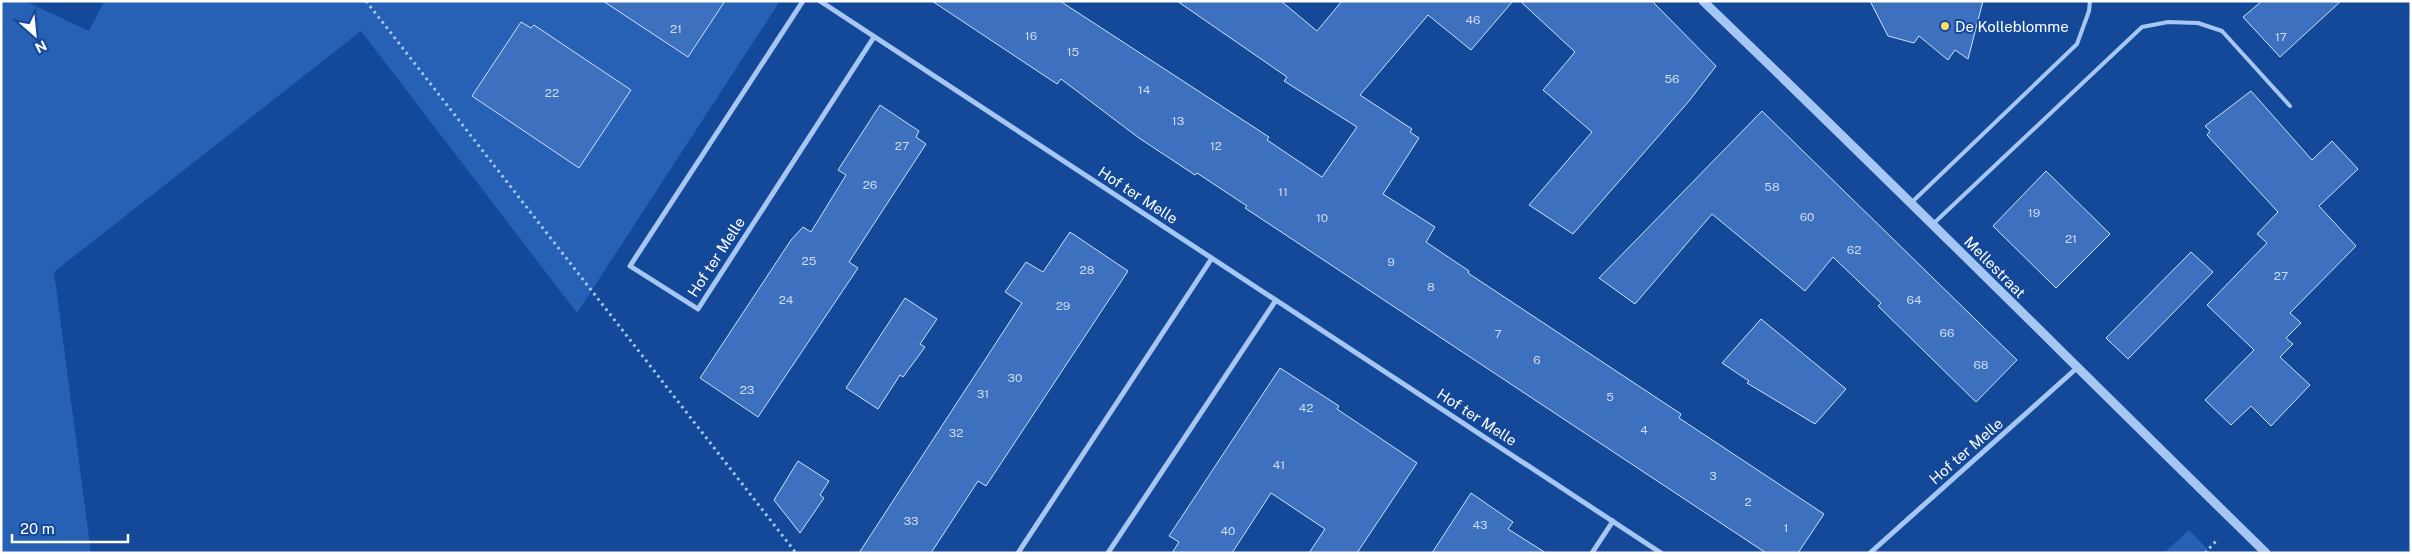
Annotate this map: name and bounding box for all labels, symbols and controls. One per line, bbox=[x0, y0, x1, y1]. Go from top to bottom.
north arrow bbox=[10, 10, 60, 60]
house number: 46 bbox=[1465, 13, 1481, 27]
place label: De Kolleblomme bbox=[1955, 18, 2069, 35]
marker: De Kolleblomme bbox=[1939, 20, 1951, 32]
house number: 21 bbox=[670, 22, 682, 36]
house number: 16 bbox=[1025, 29, 1037, 43]
house number: 17 bbox=[2275, 30, 2287, 44]
text: N bbox=[32, 37, 49, 56]
house number: 15 bbox=[1067, 45, 1080, 59]
house number: 56 bbox=[1664, 72, 1680, 86]
house number: 14 bbox=[1138, 83, 1151, 97]
house number: 22 bbox=[545, 86, 559, 100]
house number: 13 bbox=[1172, 114, 1184, 128]
house number: 27 bbox=[895, 139, 909, 153]
house number: 12 bbox=[1210, 139, 1222, 153]
street label: Hof ter Melle bbox=[1095, 163, 1181, 227]
house number: 26 bbox=[863, 178, 877, 192]
house number: 58 bbox=[1764, 180, 1780, 194]
house number: 11 bbox=[1278, 185, 1288, 199]
house number: 19 bbox=[2028, 206, 2040, 220]
house number: 60 bbox=[1800, 210, 1814, 224]
house number: 10 bbox=[1316, 211, 1328, 225]
street label: Hof ter Melle bbox=[684, 214, 748, 300]
house number: 21 bbox=[2065, 232, 2077, 246]
street label: Mellestraat bbox=[1961, 233, 2029, 301]
house number: 62 bbox=[1847, 243, 1861, 257]
house number: 25 bbox=[802, 254, 817, 268]
house number: 9 bbox=[1387, 255, 1395, 269]
house number: 28 bbox=[1080, 263, 1095, 277]
house number: 27 bbox=[2274, 269, 2288, 283]
house number: 8 bbox=[1427, 280, 1435, 294]
house number: 24 bbox=[779, 293, 794, 307]
house number: 64 bbox=[1907, 293, 1922, 307]
house number: 29 bbox=[1056, 299, 1070, 313]
house number: 66 bbox=[1940, 326, 1954, 340]
house number: 7 bbox=[1494, 327, 1502, 341]
house number: 6 bbox=[1533, 353, 1541, 367]
house number: 68 bbox=[1973, 358, 1989, 372]
house number: 30 bbox=[1008, 371, 1022, 385]
house number: 23 bbox=[740, 383, 754, 397]
street label: Hof ter Melle bbox=[1434, 385, 1520, 449]
house number: 31 bbox=[977, 387, 989, 401]
house number: 5 bbox=[1606, 390, 1614, 404]
house number: 42 bbox=[1299, 401, 1313, 415]
street label: Hof ter Melle bbox=[1926, 415, 2006, 487]
house number: 4 bbox=[1640, 423, 1648, 437]
house number: 32 bbox=[949, 426, 963, 440]
house number: 41 bbox=[1273, 458, 1285, 472]
house number: 3 bbox=[1709, 469, 1717, 483]
house number: 2 bbox=[1744, 495, 1752, 509]
scale bar bbox=[12, 512, 129, 544]
house number: 33 bbox=[903, 514, 919, 528]
house number: 43 bbox=[1472, 518, 1488, 532]
text: 20 m bbox=[20, 520, 55, 537]
house number: 1 bbox=[1784, 521, 1788, 535]
house number: 40 bbox=[1221, 524, 1235, 538]

